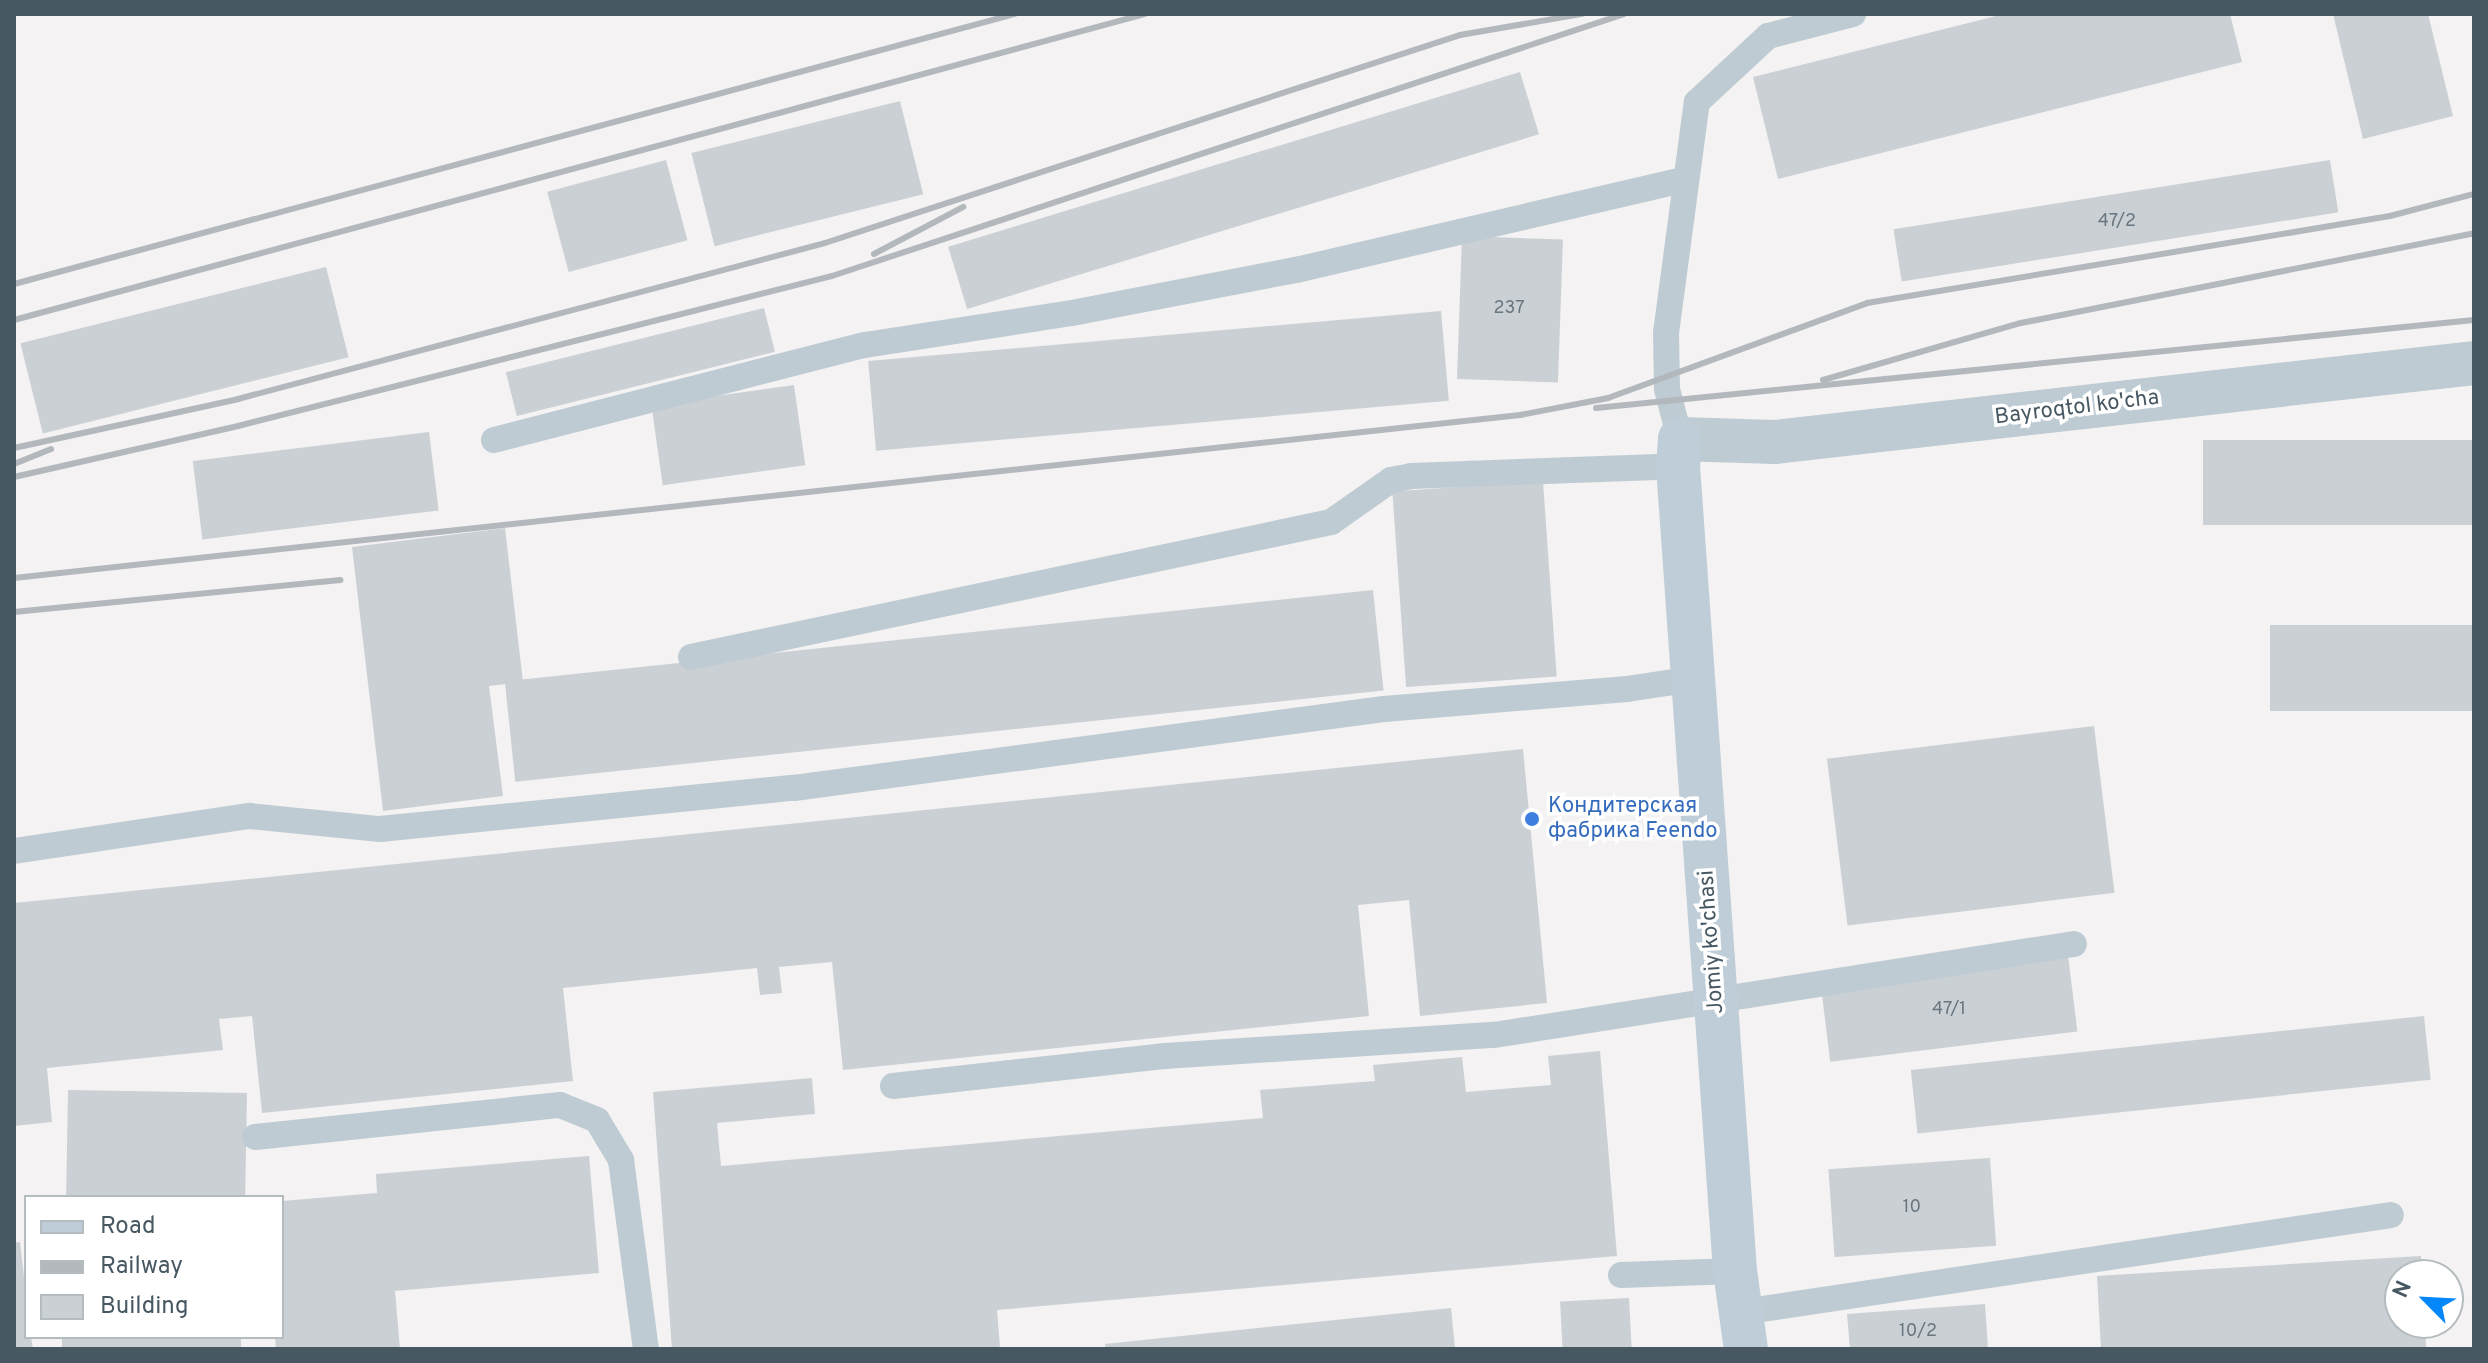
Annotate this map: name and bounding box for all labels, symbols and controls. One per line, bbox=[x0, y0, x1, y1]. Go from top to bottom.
house number: 47/2 bbox=[2098, 211, 2136, 233]
house number: 237 bbox=[1493, 298, 1525, 320]
street label: Bayroqtol ko'cha bbox=[1993, 385, 2161, 431]
place label: Кондитерская фабрика Feendo bbox=[1548, 793, 1718, 844]
marker: Кондитерская фабрика Feendo bbox=[1523, 810, 1541, 828]
street label: Jomiy ko'chasi bbox=[1694, 869, 1730, 1015]
house number: 47/1 bbox=[1932, 999, 1966, 1021]
legend bbox=[24, 1195, 284, 1339]
house number: 10 bbox=[1903, 1197, 1921, 1219]
text: Road bbox=[100, 1212, 156, 1242]
text: Railway bbox=[100, 1252, 183, 1282]
north arrow bbox=[2384, 1259, 2464, 1339]
text: N bbox=[2388, 1277, 2419, 1303]
text: Building bbox=[100, 1292, 189, 1322]
house number: 10/2 bbox=[1899, 1321, 1937, 1343]

